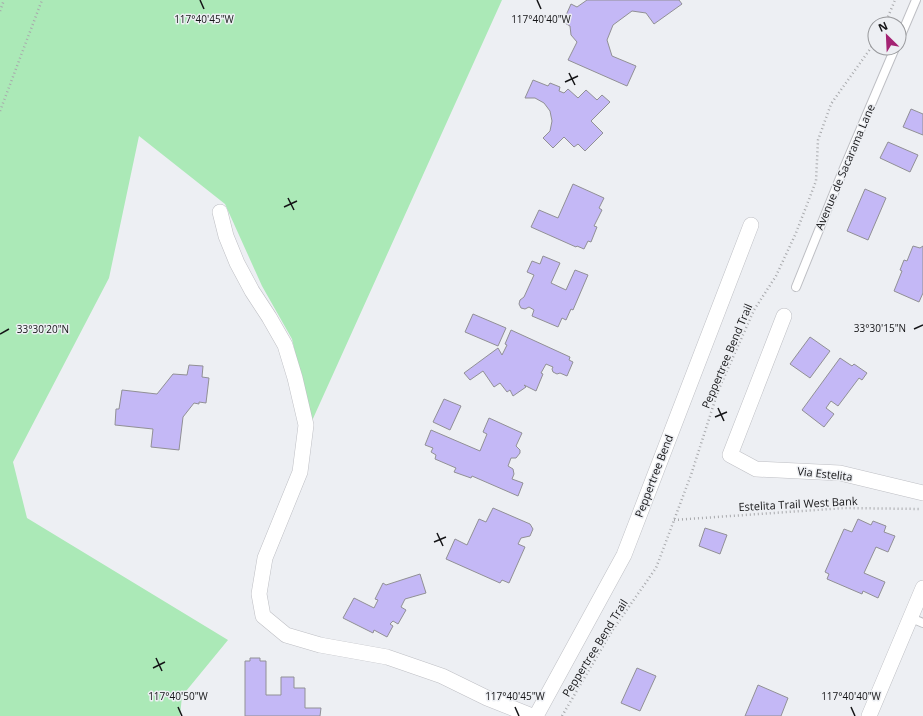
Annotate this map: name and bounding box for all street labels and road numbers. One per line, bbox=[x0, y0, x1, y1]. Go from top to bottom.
street label: Avenue de Sacarama Lane bbox=[811, 102, 878, 232]
street label: Peppertree Bend Trail bbox=[698, 301, 755, 410]
street label: Peppertree Bend bbox=[631, 432, 676, 519]
street label: Via Estelita bbox=[797, 463, 853, 484]
street label: Estelita Trail West Bank bbox=[738, 493, 858, 514]
street label: Peppertree Bend Trail bbox=[558, 596, 631, 699]

